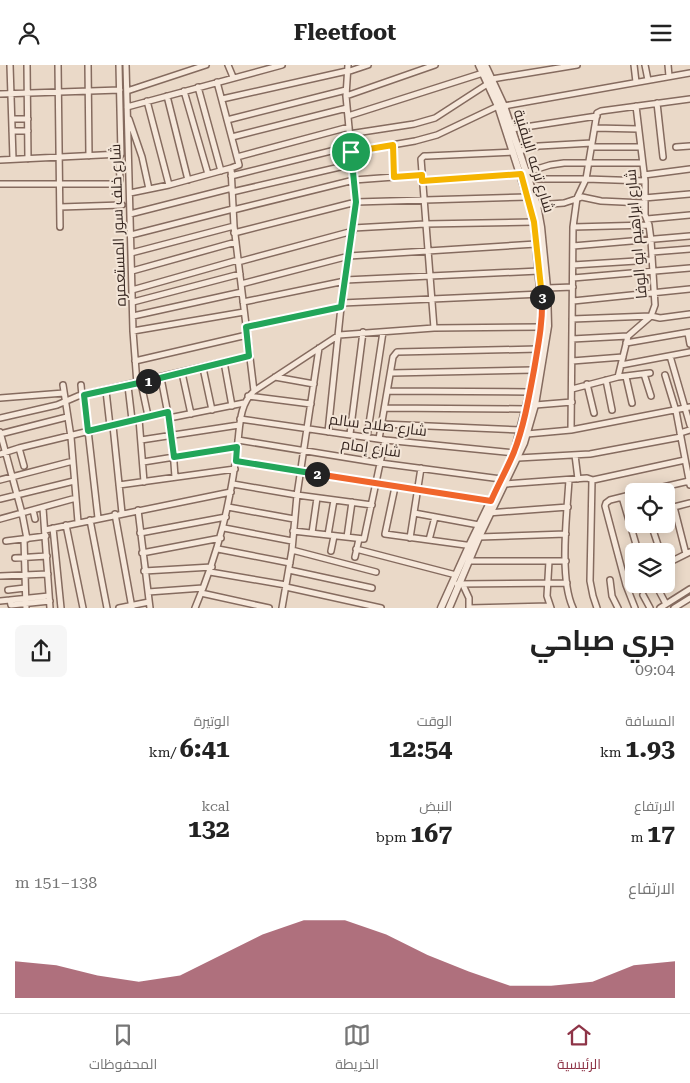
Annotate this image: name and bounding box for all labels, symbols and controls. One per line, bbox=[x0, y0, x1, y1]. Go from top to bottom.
icon: person bbox=[15, 19, 43, 47]
icon: menu bbox=[647, 19, 675, 47]
text: Fleetfoot bbox=[294, 20, 396, 45]
street label: شارع ترعه البلقنية bbox=[508, 107, 558, 215]
pin bbox=[330, 131, 372, 173]
icon: arrive bbox=[337, 138, 365, 166]
street label: شارع خلف سور المستعمره bbox=[106, 143, 132, 307]
street label: شارع ابراهيم ابو الوفا bbox=[621, 168, 653, 300]
pin: 3 bbox=[530, 285, 554, 309]
text: 3 bbox=[539, 289, 546, 305]
pin: 1 bbox=[136, 369, 160, 393]
text: 1 bbox=[145, 373, 152, 389]
street label: شارع صلاح سالم bbox=[328, 410, 428, 442]
street label: شارع إمام bbox=[340, 435, 402, 463]
pin: 2 bbox=[304, 461, 330, 487]
text: 2 bbox=[314, 466, 321, 482]
map controls bbox=[625, 483, 675, 593]
button: locate bbox=[625, 483, 675, 533]
button: layers bbox=[625, 543, 675, 593]
text: جري صباحي bbox=[530, 624, 675, 657]
button: share bbox=[15, 625, 67, 677]
text: 09:04 bbox=[635, 660, 675, 679]
text: الوتيرة bbox=[194, 713, 230, 729]
text: الوقت bbox=[417, 713, 452, 729]
text: المسافة bbox=[625, 713, 675, 729]
text: 6:41 bbox=[180, 734, 230, 763]
text: 12:54 bbox=[389, 734, 452, 763]
text: 1.93 bbox=[625, 734, 675, 763]
text: /km bbox=[149, 744, 180, 760]
text: km bbox=[600, 744, 625, 760]
text: kcal bbox=[201, 798, 230, 814]
text: النبض bbox=[419, 798, 452, 814]
text: الارتفاع bbox=[634, 798, 675, 814]
text: 132 bbox=[188, 814, 230, 843]
text: 167 bbox=[410, 819, 452, 848]
text: 17 bbox=[647, 819, 675, 848]
text: bpm bbox=[376, 829, 410, 845]
text: m bbox=[631, 829, 647, 845]
text: 138–151 m bbox=[15, 873, 97, 892]
text: الارتفاع bbox=[628, 879, 675, 898]
tab: المحفوظات bbox=[89, 1021, 157, 1077]
tab: الخريطة bbox=[335, 1021, 379, 1077]
tab: الرئيسية bbox=[557, 1021, 601, 1077]

